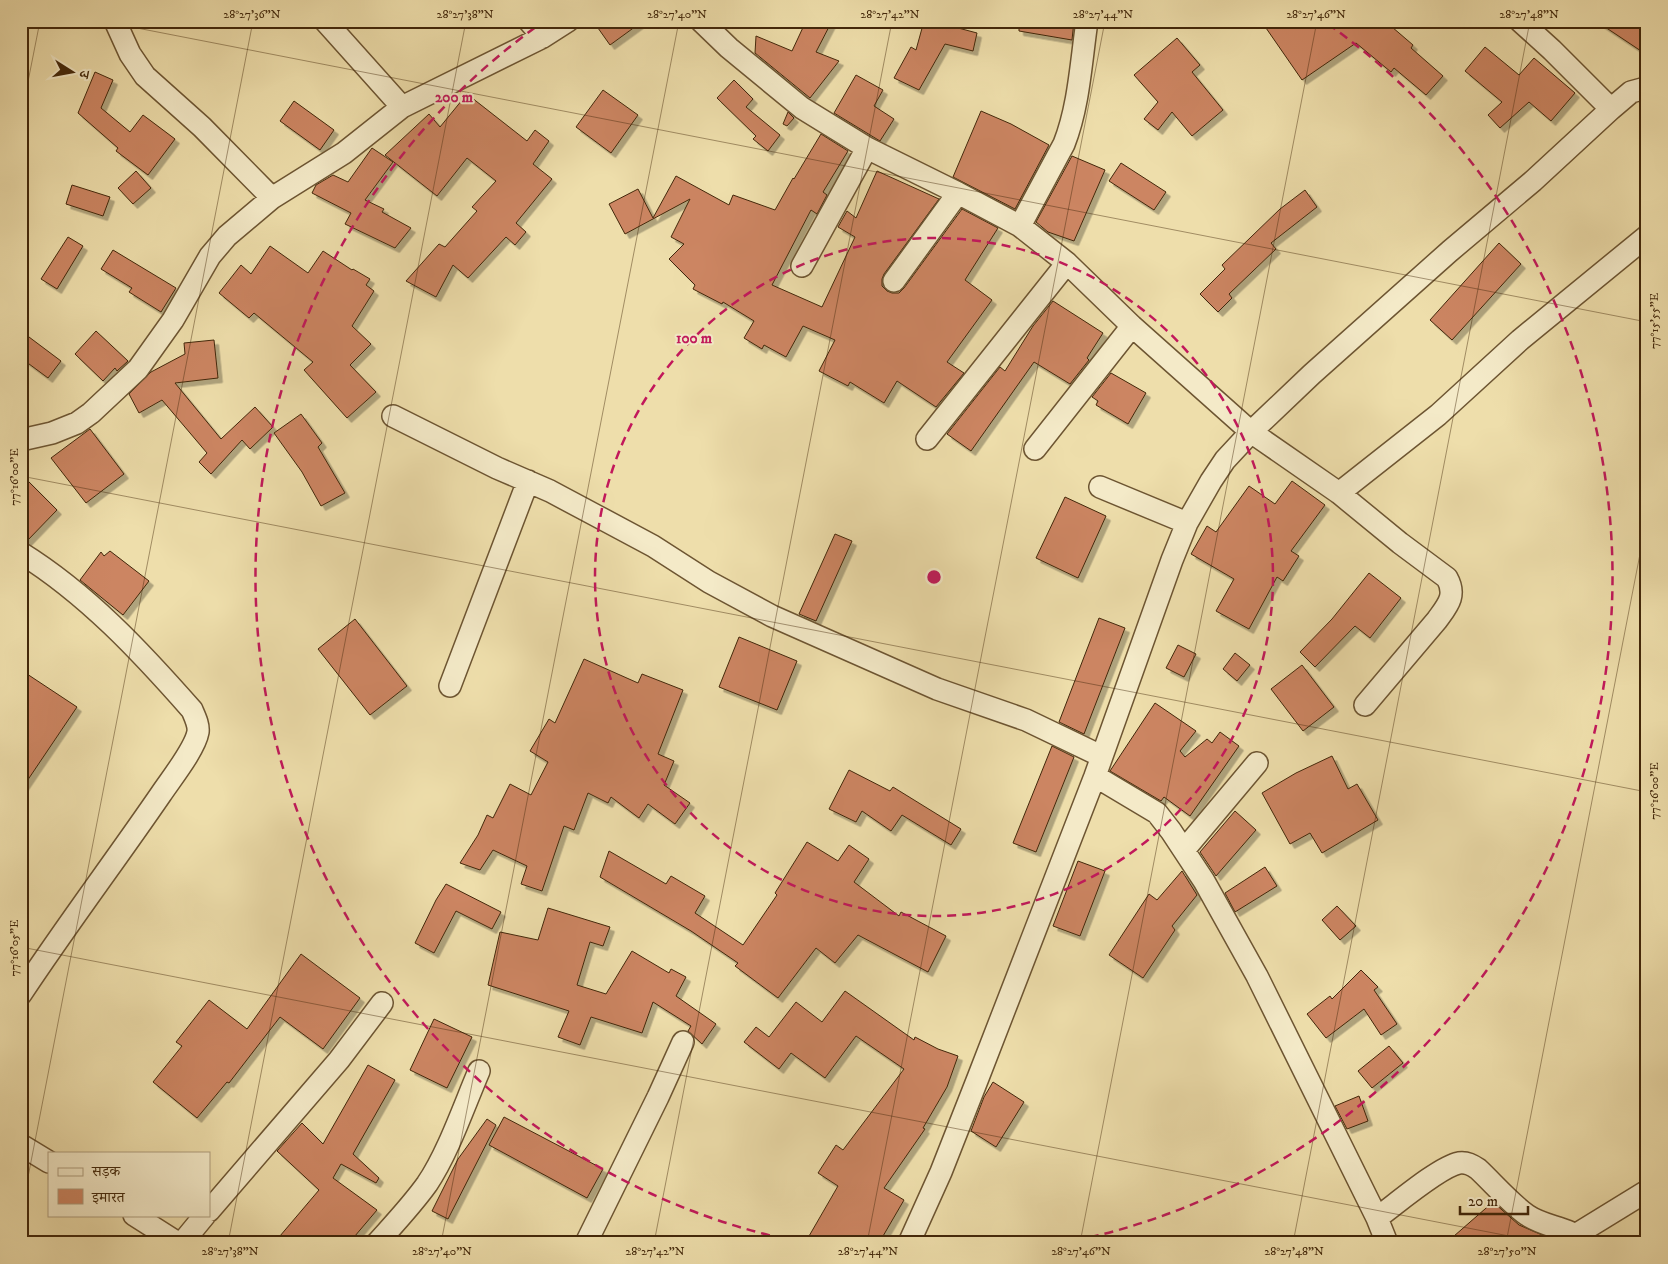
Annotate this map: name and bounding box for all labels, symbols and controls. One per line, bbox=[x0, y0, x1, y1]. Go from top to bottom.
text: 28°27'36"N bbox=[223, 7, 281, 22]
text: 28°27'38"N bbox=[436, 7, 494, 22]
text: 28°27'40"N bbox=[647, 7, 707, 22]
text: 28°27'42"N bbox=[860, 7, 920, 22]
text: 28°27'44"N bbox=[1073, 7, 1133, 22]
text: 28°27'46"N bbox=[1286, 7, 1346, 22]
text: 28°27'48"N bbox=[1499, 7, 1559, 22]
north arrow bbox=[48, 48, 98, 98]
text: उ bbox=[74, 68, 93, 80]
text: 200 m bbox=[435, 88, 474, 107]
text: 77°15'55"E bbox=[1647, 292, 1662, 349]
text: 100 m bbox=[676, 329, 713, 348]
text: 77°16'00"E bbox=[7, 448, 22, 506]
centre of rings bbox=[925, 568, 943, 586]
text: 77°16'00"E bbox=[1647, 762, 1662, 820]
text: 77°16'05"E bbox=[7, 919, 22, 977]
legend bbox=[48, 1152, 210, 1216]
text: सड़क bbox=[91, 1162, 121, 1181]
scale bar bbox=[1460, 1184, 1528, 1216]
text: इमारत bbox=[91, 1188, 126, 1207]
text: 20 m bbox=[1468, 1192, 1498, 1211]
text: 28°27'38"N bbox=[201, 1244, 259, 1259]
text: 28°27'40"N bbox=[412, 1244, 472, 1259]
text: 28°27'42"N bbox=[625, 1244, 685, 1259]
text: 28°27'44"N bbox=[838, 1244, 898, 1259]
text: 28°27'46"N bbox=[1051, 1244, 1111, 1259]
text: 28°27'48"N bbox=[1264, 1244, 1324, 1259]
text: 28°27'50"N bbox=[1478, 1244, 1537, 1259]

